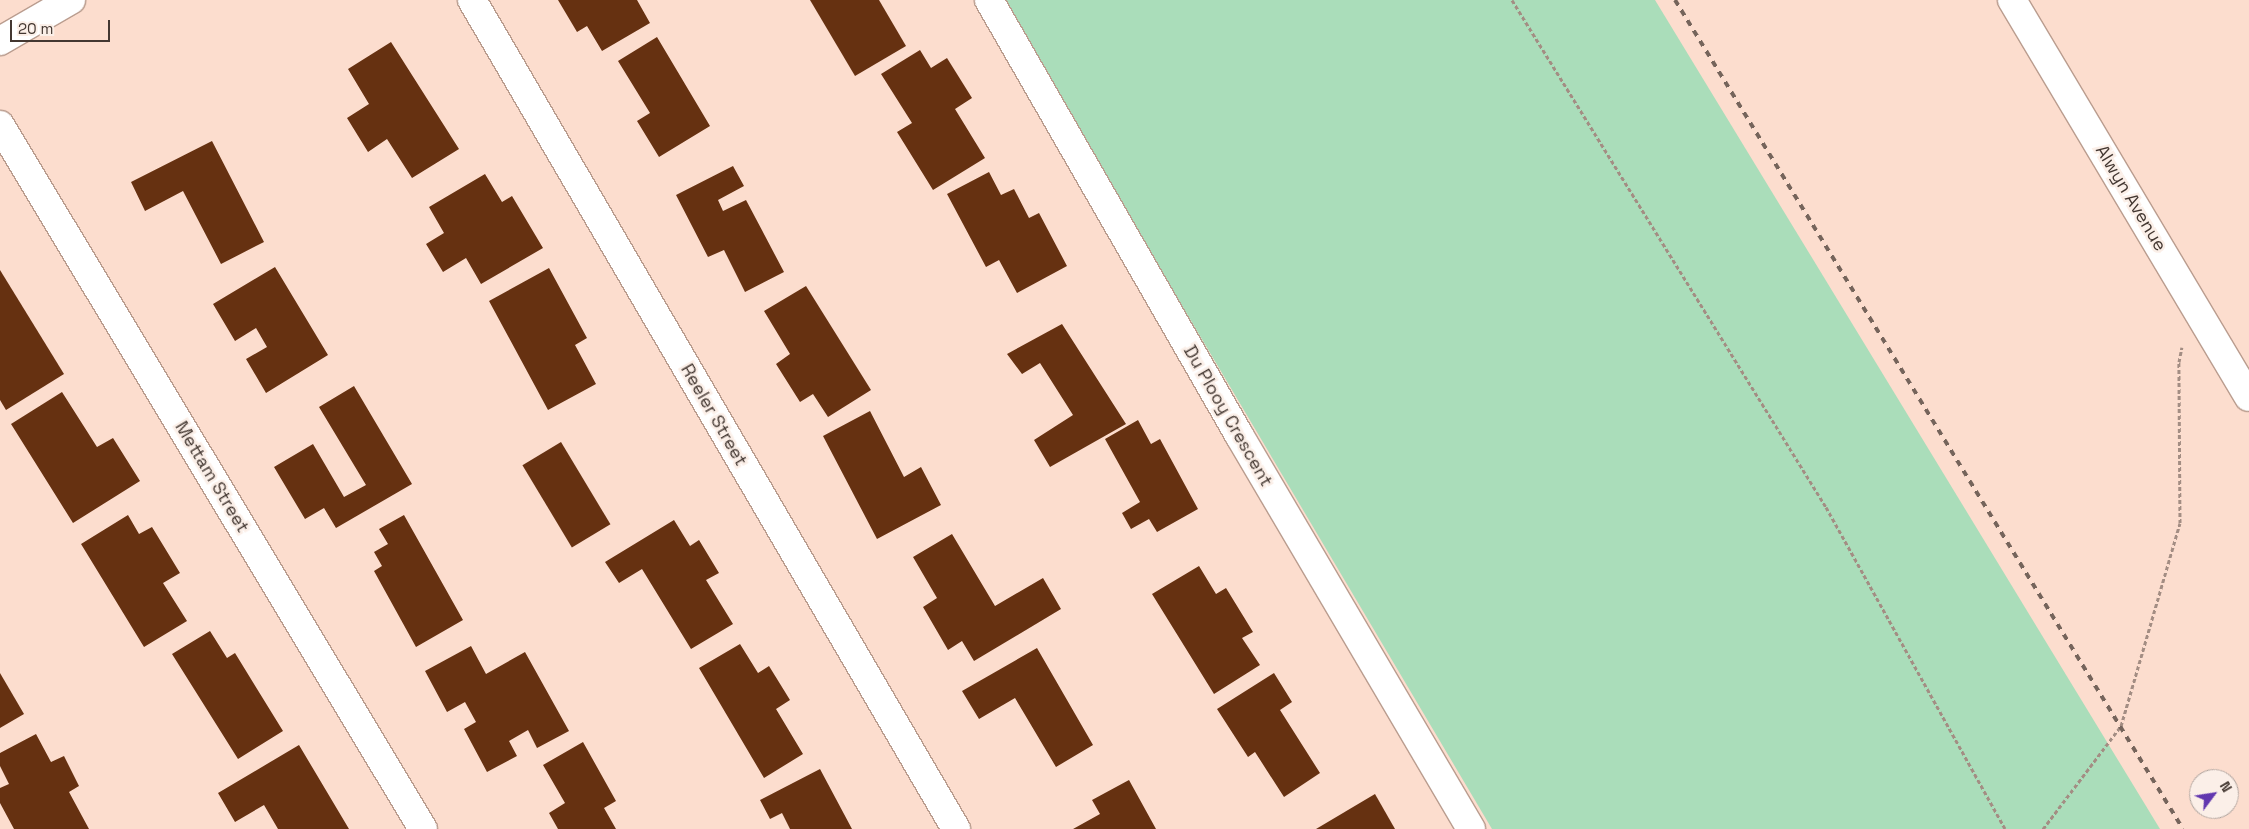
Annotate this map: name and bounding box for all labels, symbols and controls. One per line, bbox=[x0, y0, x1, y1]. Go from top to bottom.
scale bar bbox=[12, 10, 112, 42]
text: 20 m bbox=[18, 19, 53, 38]
street label: Alwyn Avenue bbox=[2091, 141, 2171, 255]
street label: Du Plooy Crescent bbox=[1179, 342, 1277, 490]
street label: Reeler Street bbox=[676, 360, 752, 470]
street label: Mettam Street bbox=[170, 418, 254, 536]
north arrow bbox=[2189, 769, 2239, 819]
text: N bbox=[2216, 778, 2236, 795]

